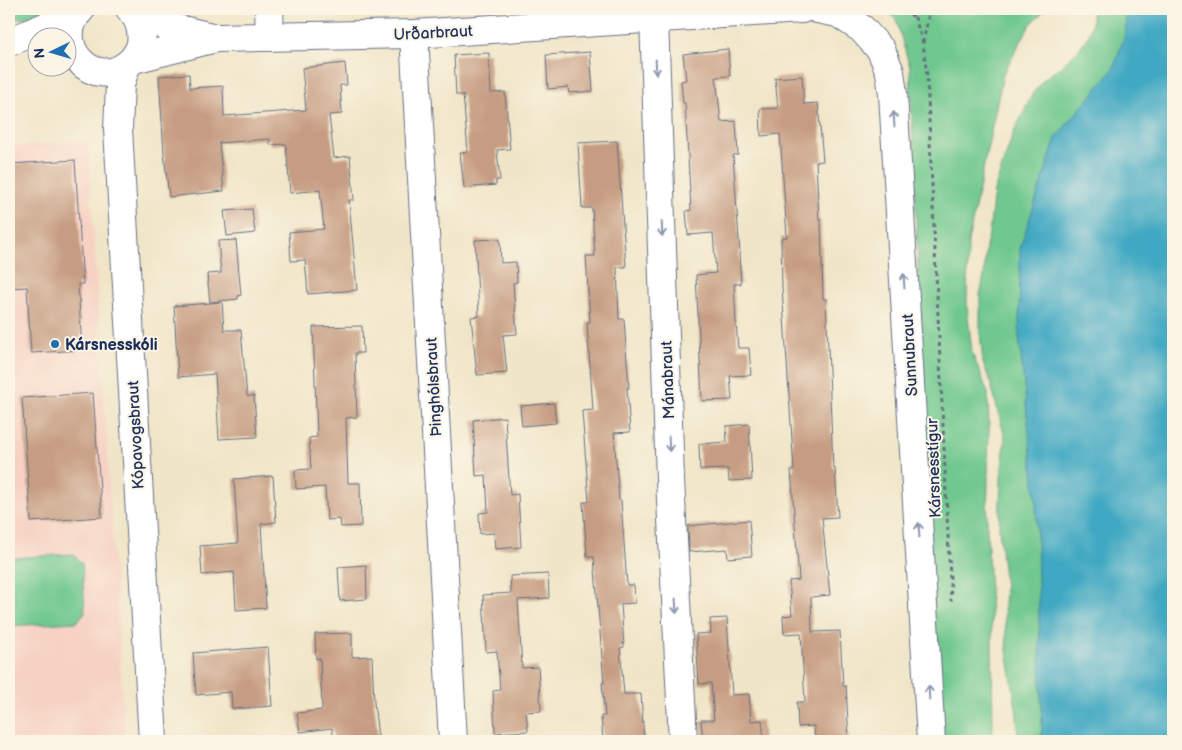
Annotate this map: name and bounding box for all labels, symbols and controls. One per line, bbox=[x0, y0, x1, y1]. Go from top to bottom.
street label: Urðarbraut bbox=[393, 22, 473, 45]
north arrow bbox=[28, 28, 78, 78]
text: N bbox=[31, 47, 48, 59]
one-way arrow bbox=[651, 58, 661, 74]
one-way arrow bbox=[890, 111, 899, 127]
one-way arrow bbox=[657, 221, 666, 237]
one-way arrow bbox=[900, 273, 909, 289]
street label: Sunnubraut bbox=[899, 313, 922, 397]
place label: Kársnesskóli bbox=[65, 336, 158, 355]
street label: Þinghólsbraut bbox=[422, 337, 447, 437]
marker: Kársnesskóli bbox=[49, 338, 61, 350]
street label: Mánabraut bbox=[658, 340, 679, 419]
street label: Kópavogsbraut bbox=[124, 380, 149, 490]
street label: Kársnesstígur bbox=[923, 417, 946, 518]
one-way arrow bbox=[664, 436, 674, 452]
one-way arrow bbox=[915, 523, 924, 539]
one-way arrow bbox=[672, 598, 681, 614]
one-way arrow bbox=[925, 685, 934, 701]

